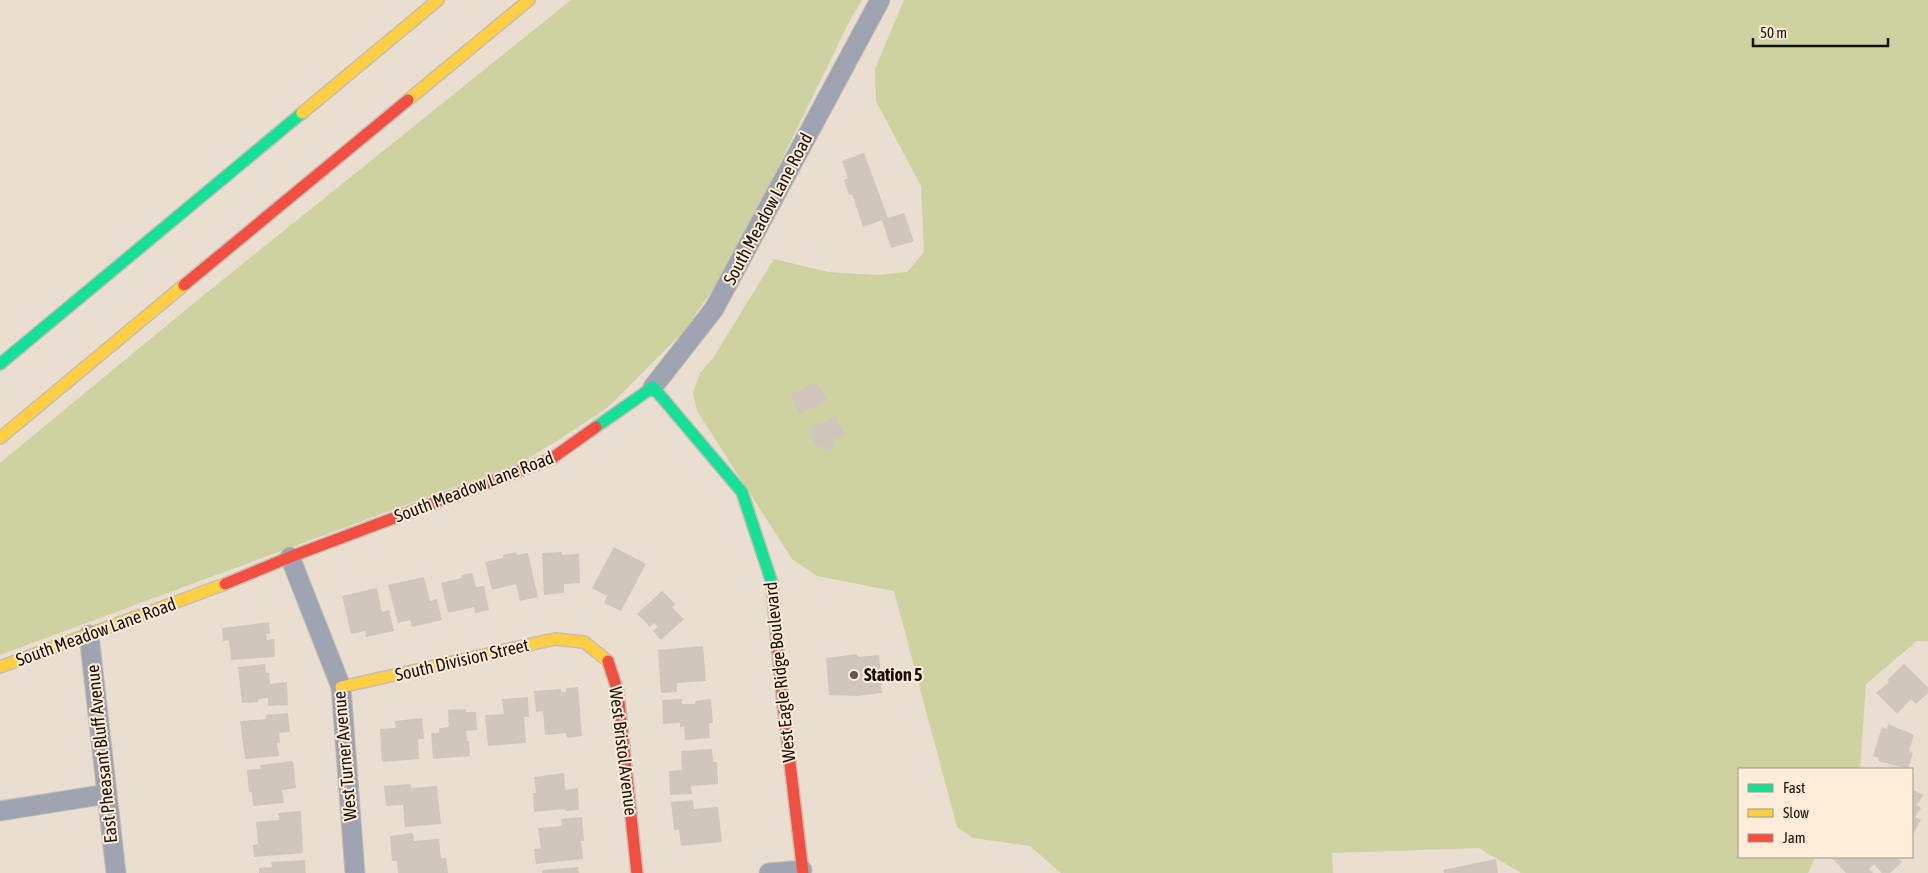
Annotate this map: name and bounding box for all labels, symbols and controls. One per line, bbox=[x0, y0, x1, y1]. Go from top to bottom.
scale bar bbox=[1753, 15, 1888, 47]
text: 50 m bbox=[1760, 24, 1787, 41]
street label: South Meadow Lane Road bbox=[719, 129, 816, 288]
street label: South Meadow Lane Road bbox=[391, 446, 556, 527]
street label: West Eagle Ridge Boulevard bbox=[760, 581, 799, 763]
street label: South Meadow Lane Road bbox=[13, 593, 179, 670]
street label: South Division Street bbox=[393, 634, 531, 685]
street label: East Pheasant Bluff Avenue bbox=[82, 664, 121, 844]
place label: Station 5 bbox=[864, 664, 923, 685]
marker: Station 5 bbox=[848, 669, 860, 681]
street label: West Bristol Avenue bbox=[605, 685, 642, 817]
street label: West Turner Avenue bbox=[328, 690, 361, 822]
legend bbox=[1738, 768, 1913, 858]
text: Fast bbox=[1783, 779, 1805, 796]
text: Slow bbox=[1783, 804, 1809, 821]
text: Jam bbox=[1783, 829, 1806, 846]

